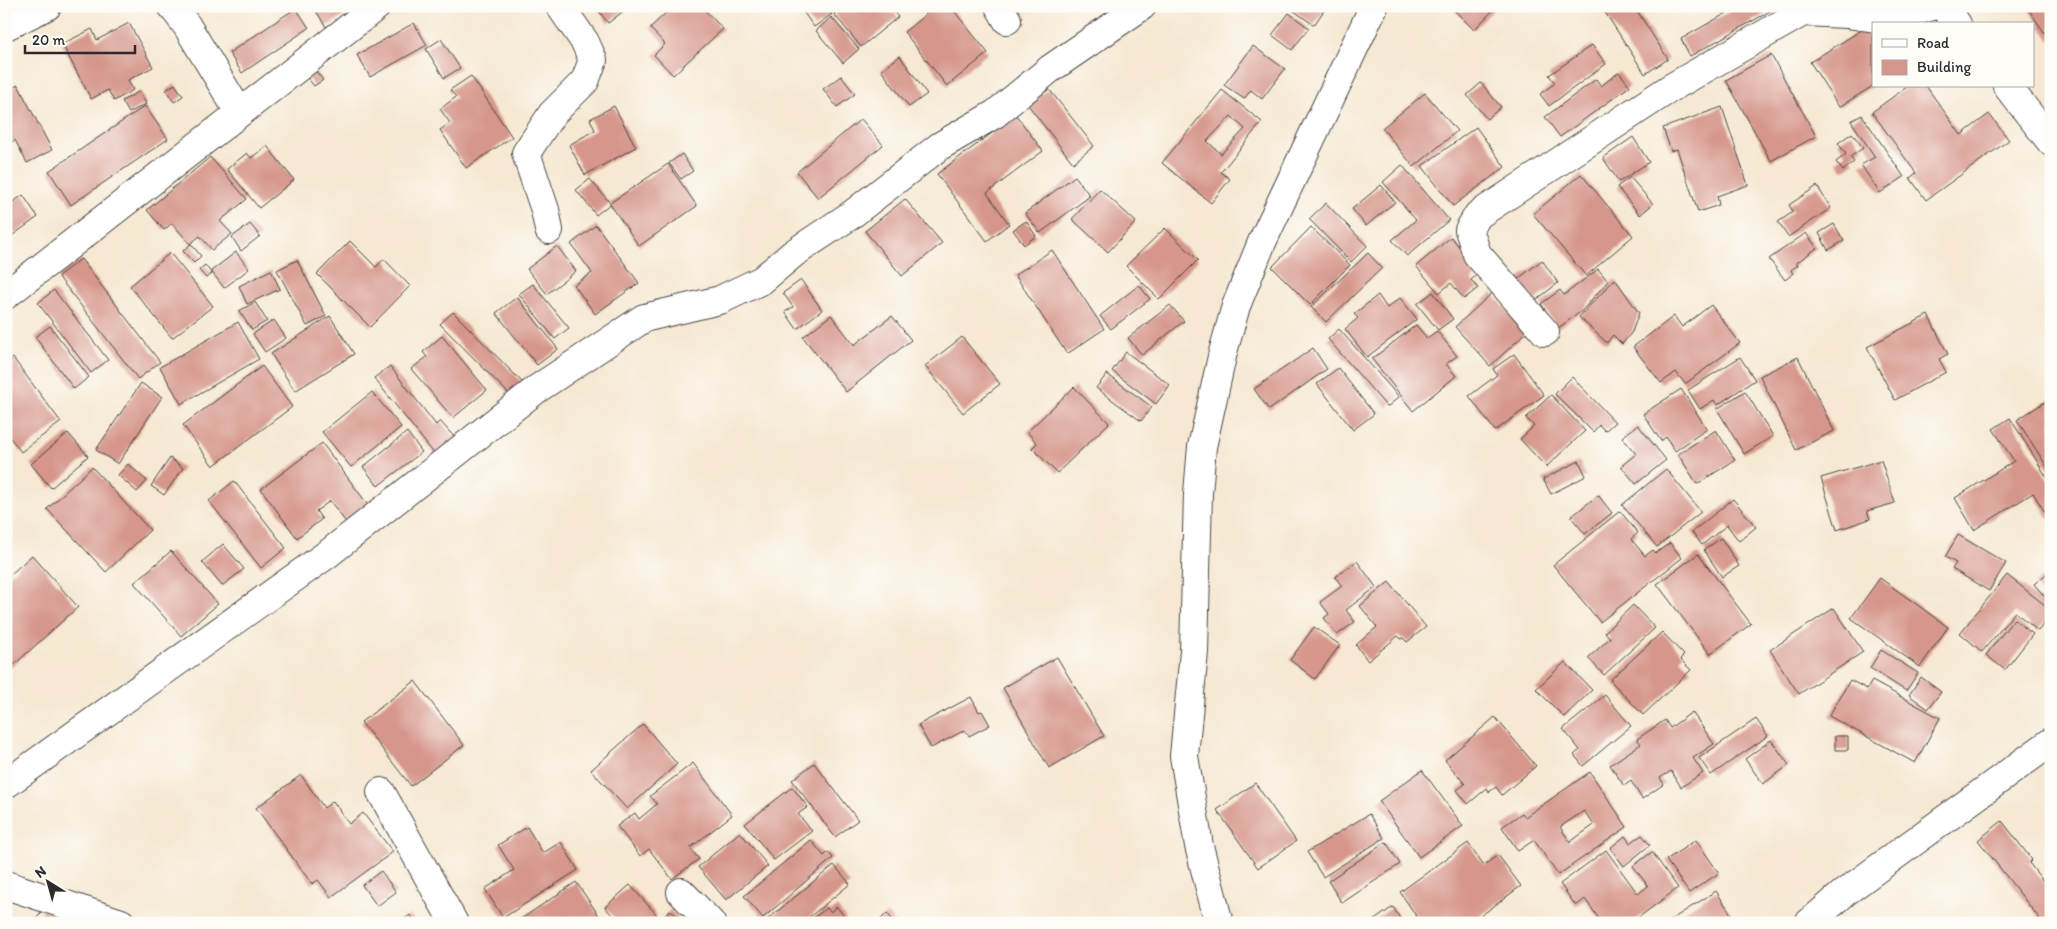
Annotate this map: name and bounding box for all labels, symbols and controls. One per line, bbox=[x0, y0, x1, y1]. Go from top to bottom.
scale bar bbox=[25, 22, 135, 54]
legend bbox=[1872, 22, 2034, 88]
text: 20 m bbox=[32, 31, 66, 49]
text: Road bbox=[1917, 34, 1950, 52]
text: Building bbox=[1917, 58, 1971, 76]
north arrow bbox=[22, 856, 72, 906]
text: N bbox=[32, 862, 49, 882]

